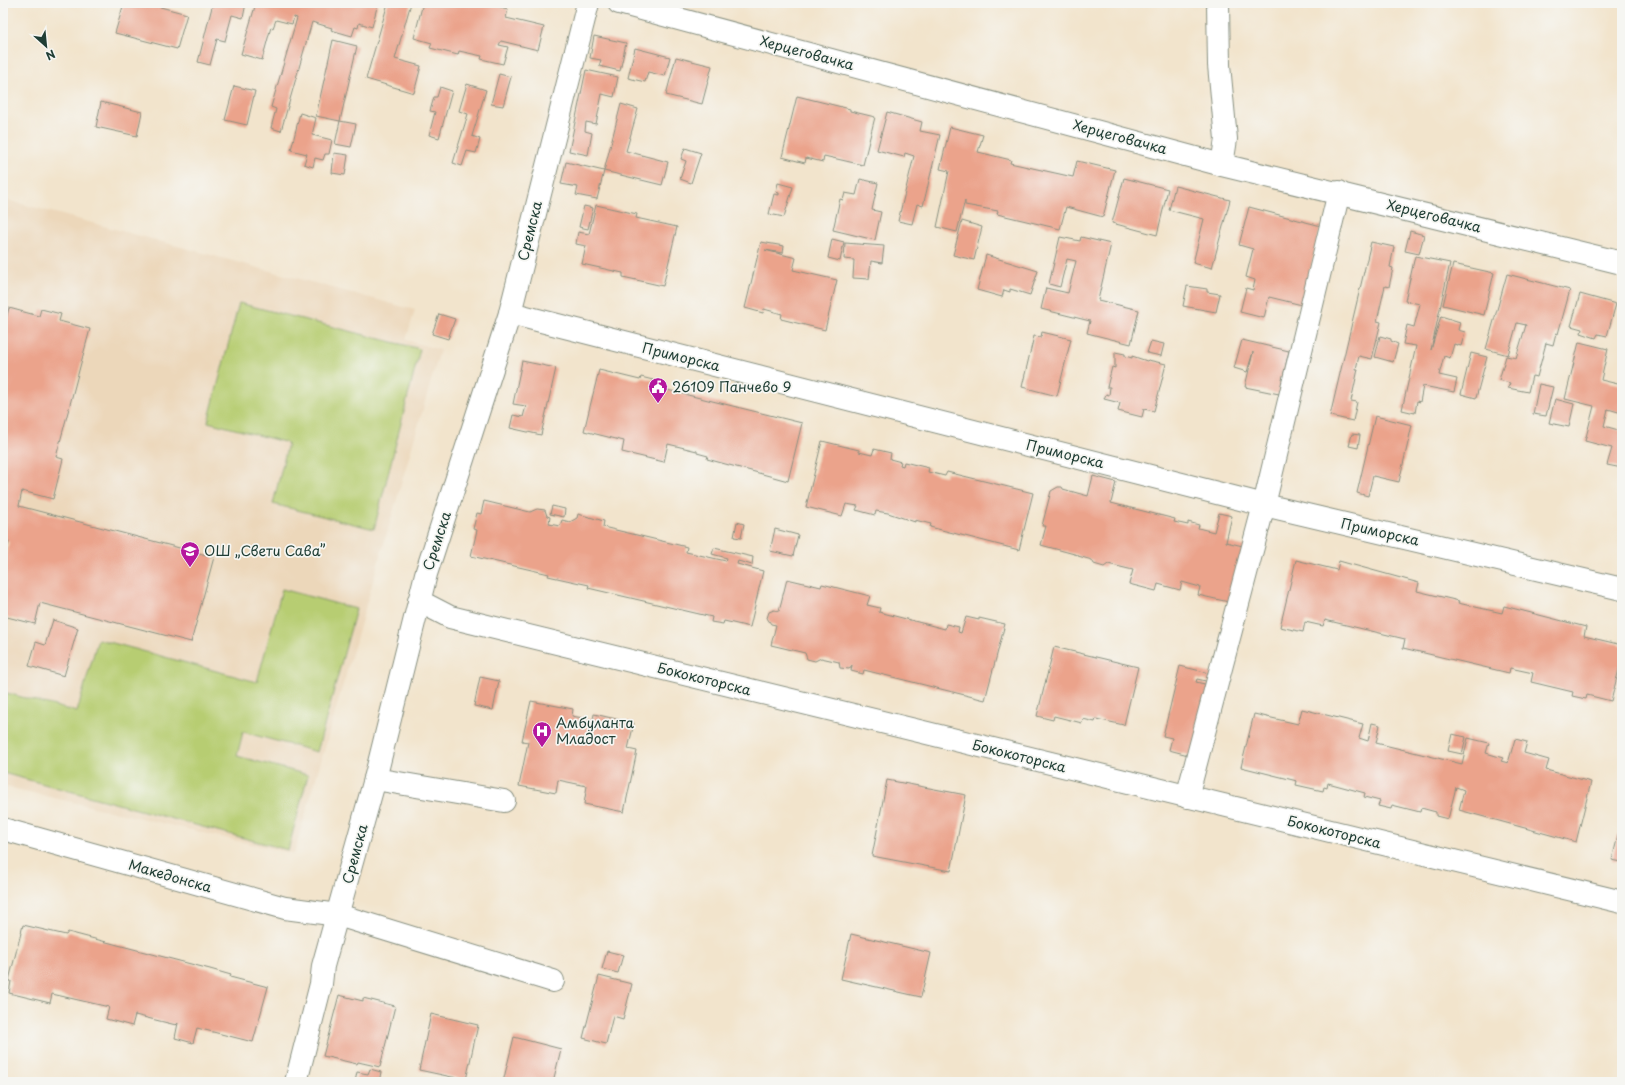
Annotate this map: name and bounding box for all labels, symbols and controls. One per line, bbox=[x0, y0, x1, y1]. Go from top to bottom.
north arrow bbox=[26, 26, 66, 66]
street label: Херцеговачка bbox=[758, 30, 857, 75]
text: N bbox=[43, 46, 59, 65]
street label: Херцеговачка bbox=[1071, 114, 1170, 159]
street label: Херцеговачка bbox=[1385, 194, 1484, 237]
street label: Сремска bbox=[512, 199, 547, 263]
street label: Приморска bbox=[640, 337, 723, 376]
public building icon: 26109 Панчево 9 bbox=[647, 376, 669, 404]
place label: 26109 Панчево 9 bbox=[672, 376, 792, 397]
street label: Приморска bbox=[1024, 434, 1107, 473]
street label: Сремска bbox=[417, 508, 456, 573]
street label: Приморска bbox=[1339, 512, 1422, 551]
school or university icon: ОШ „Свети Сава” bbox=[179, 540, 201, 568]
place label: ОШ „Свети Сава” bbox=[204, 540, 326, 561]
street label: Бококоторска bbox=[655, 657, 754, 700]
place label: Амбуланта Младост bbox=[556, 712, 634, 749]
hospital icon: Амбуланта Младост bbox=[531, 720, 553, 748]
street label: Бококоторска bbox=[970, 734, 1069, 777]
street label: Бококоторска bbox=[1285, 810, 1384, 853]
street label: Сремска bbox=[336, 821, 373, 886]
street label: Македонска bbox=[126, 854, 214, 897]

